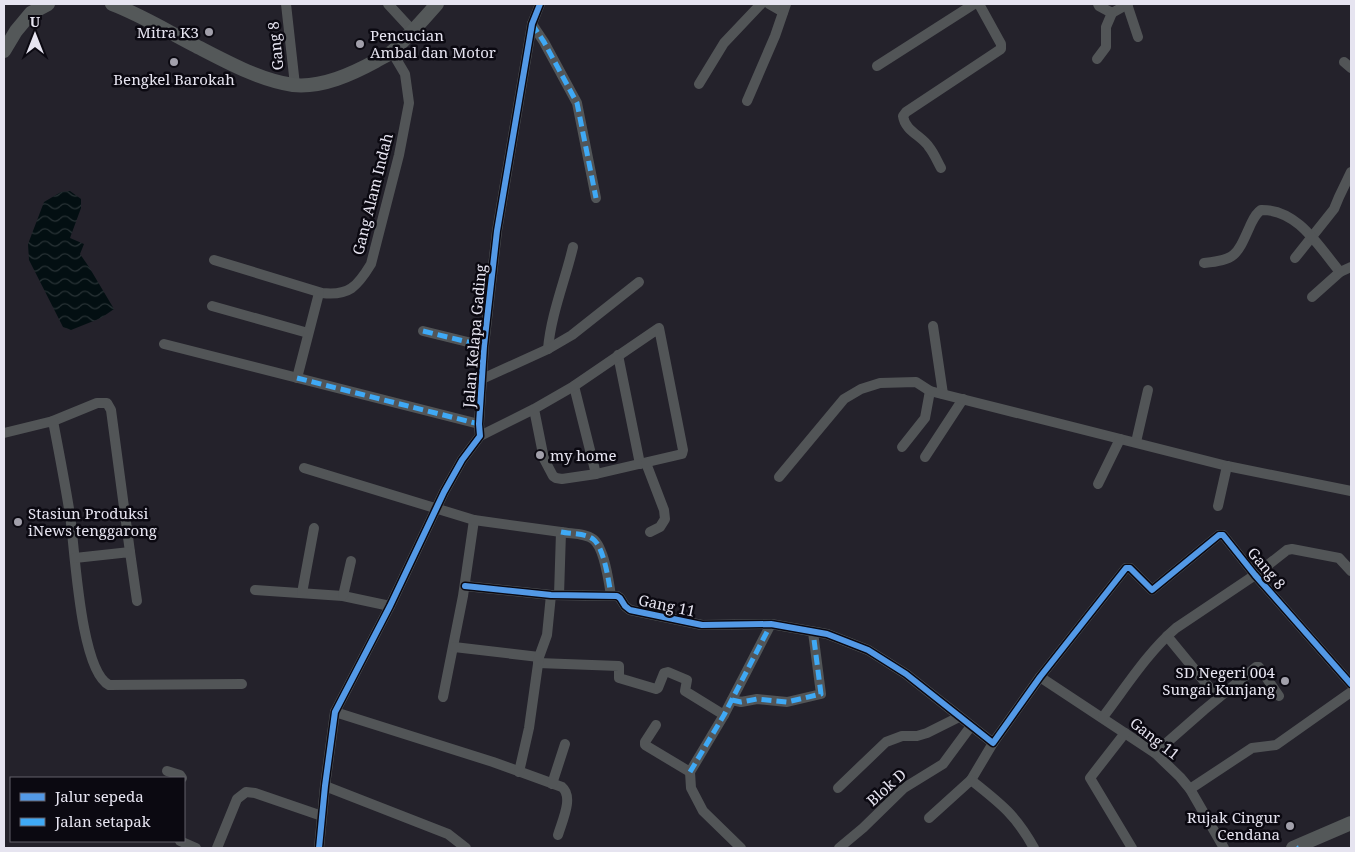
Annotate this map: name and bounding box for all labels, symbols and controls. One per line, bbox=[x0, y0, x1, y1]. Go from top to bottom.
north arrow bbox=[10, 10, 60, 60]
text: U bbox=[30, 12, 41, 31]
street label: Gang 8 bbox=[262, 20, 288, 72]
place label: Mitra K3 bbox=[137, 22, 199, 42]
place label: Pencucian Ambal dan Motor bbox=[370, 25, 496, 62]
marker: Mitra K3 bbox=[203, 26, 215, 38]
marker: Pencucian Ambal dan Motor bbox=[354, 38, 366, 50]
marker: Bengkel Barokah bbox=[168, 56, 180, 68]
place label: Bengkel Barokah bbox=[113, 69, 235, 89]
street label: Gang Alam Indah bbox=[347, 131, 397, 257]
street label: Jalan Kelapa Gading bbox=[458, 263, 490, 410]
place label: my home bbox=[550, 445, 617, 465]
marker: my home bbox=[534, 449, 546, 461]
place label: Stasiun Produksi iNews tenggarong bbox=[28, 503, 157, 540]
marker: Stasiun Produksi iNews tenggarong bbox=[12, 516, 24, 528]
street label: Gang 8 bbox=[1244, 543, 1290, 593]
street label: Gang 11 bbox=[637, 589, 697, 621]
place label: SD Negeri 004 Sungai Kunjang bbox=[1162, 662, 1276, 699]
marker: SD Negeri 004 Sungai Kunjang bbox=[1279, 675, 1291, 687]
street label: Gang 11 bbox=[1126, 712, 1184, 764]
street label: Blok D bbox=[862, 764, 910, 810]
legend bbox=[10, 777, 185, 842]
text: Jalur sepeda bbox=[54, 786, 144, 806]
place label: Rujak Cingur Cendana bbox=[1187, 807, 1280, 844]
text: Jalan setapak bbox=[54, 811, 151, 831]
marker: Rujak Cingur Cendana bbox=[1284, 820, 1296, 832]

